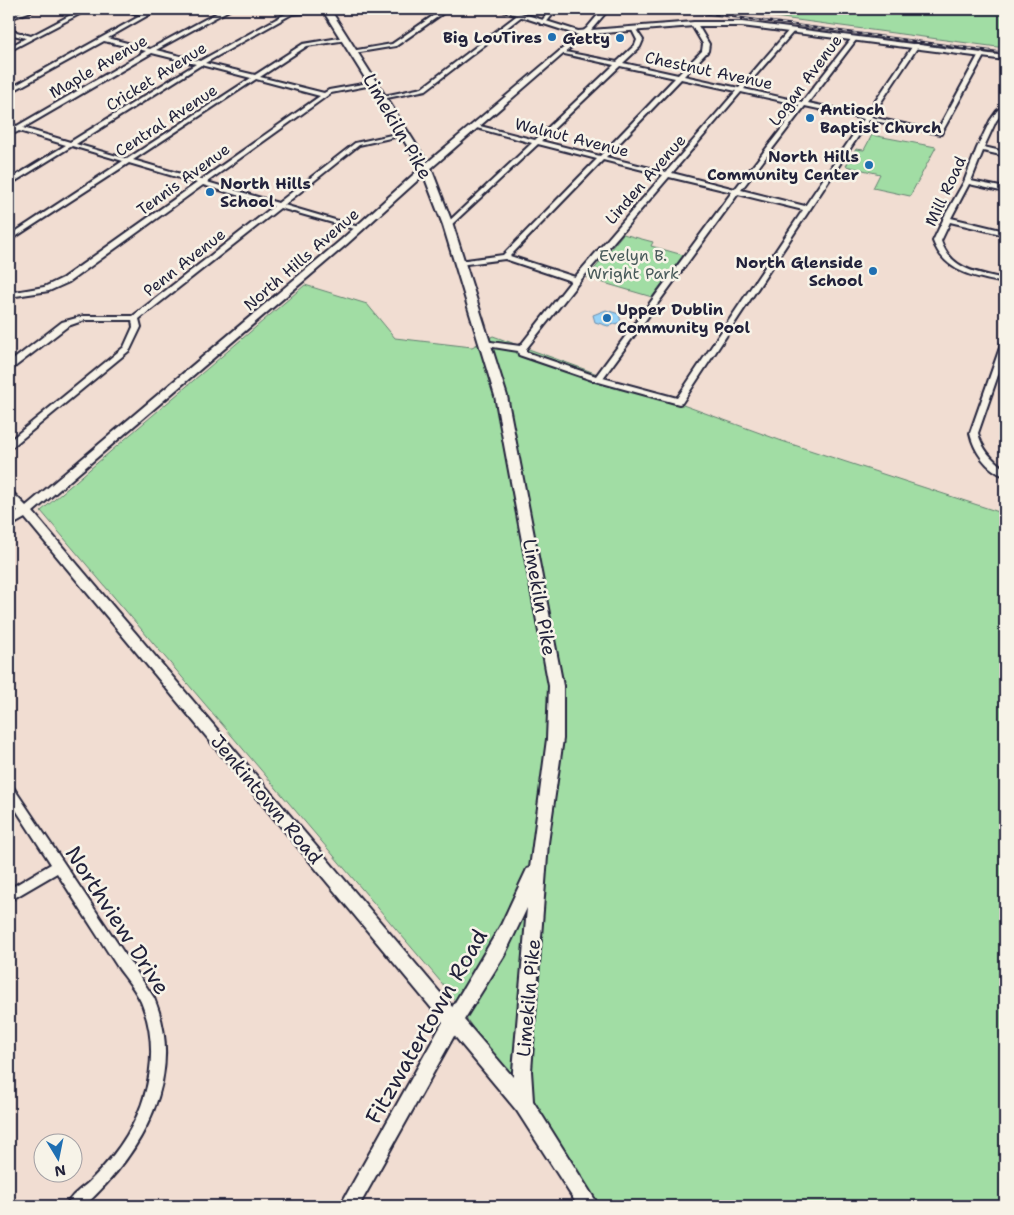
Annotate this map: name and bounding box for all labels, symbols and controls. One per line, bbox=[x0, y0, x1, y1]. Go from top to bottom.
place label: Big LouTires bbox=[443, 27, 542, 48]
place label: Getty bbox=[563, 28, 610, 49]
street label: Maple Avenue bbox=[45, 30, 151, 103]
street label: Logan Avenue bbox=[764, 30, 847, 130]
marker: Big LouTires bbox=[546, 31, 558, 43]
marker: Getty bbox=[614, 32, 626, 44]
street label: Cricket Avenue bbox=[102, 37, 210, 116]
street label: Chestnut Avenue bbox=[643, 47, 775, 94]
street label: Limekiln Pike bbox=[357, 69, 438, 184]
street label: Central Avenue bbox=[111, 79, 221, 161]
place label: Antioch Baptist Church bbox=[820, 99, 942, 138]
marker: Antioch Baptist Church bbox=[804, 112, 816, 124]
street label: Walnut Avenue bbox=[513, 113, 631, 162]
street label: Linden Avenue bbox=[600, 130, 690, 229]
street label: Tennis Avenue bbox=[133, 139, 234, 220]
place label: North Hills Community Center bbox=[707, 146, 859, 185]
street label: Mill Road bbox=[920, 153, 971, 230]
marker: North Hills Community Center bbox=[863, 159, 875, 171]
place label: North Hills School bbox=[220, 173, 311, 212]
marker: North Hills School bbox=[204, 186, 216, 198]
street label: North Hills Avenue bbox=[239, 204, 363, 315]
street label: Penn Avenue bbox=[139, 224, 230, 301]
park label: Evelyn B. Wright Park bbox=[587, 245, 679, 284]
place label: North Glenside School bbox=[736, 252, 863, 291]
marker: North Glenside School bbox=[867, 265, 879, 277]
place label: Upper Dublin Community Pool bbox=[617, 299, 750, 338]
marker: Upper Dublin Community Pool bbox=[601, 312, 613, 324]
street label: Limekiln Pike bbox=[517, 537, 562, 658]
street label: Jenkintown Road bbox=[205, 729, 328, 869]
street label: Northview Drive bbox=[59, 840, 177, 1000]
street label: Fitzwatertown Road bbox=[359, 924, 494, 1129]
street label: Limekiln Pike bbox=[511, 938, 546, 1058]
north arrow bbox=[32, 1132, 82, 1182]
text: N bbox=[53, 1161, 67, 1181]

